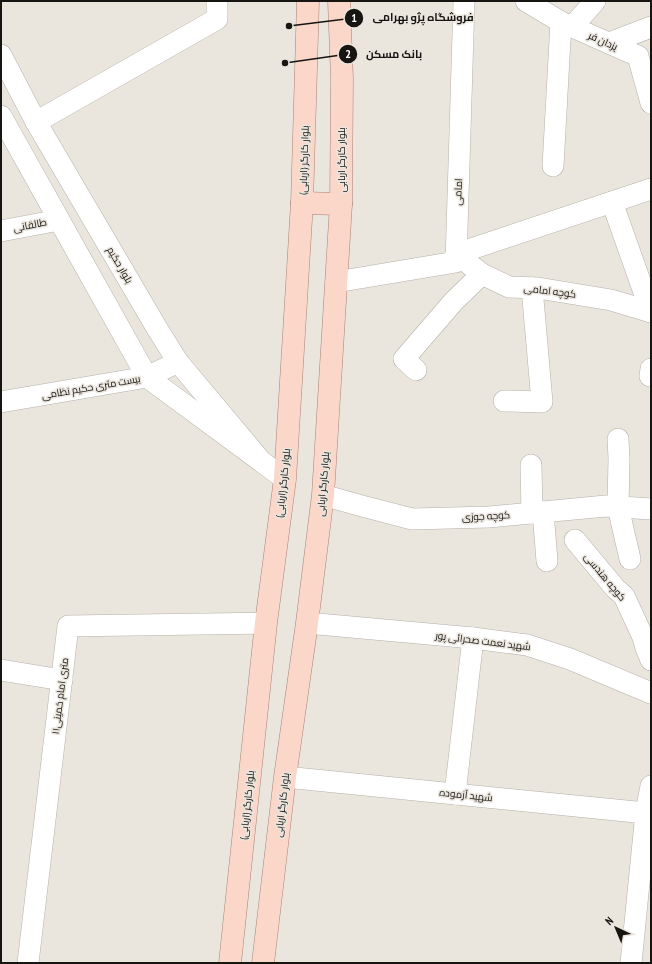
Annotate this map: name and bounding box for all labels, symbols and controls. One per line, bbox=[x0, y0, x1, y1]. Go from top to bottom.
callout: فروشگاه پژو بهرامی bbox=[344, 6, 481, 29]
text: 1 bbox=[351, 10, 357, 25]
text: فروشگاه پژو بهرامی bbox=[372, 10, 474, 26]
street label: یزدان فر bbox=[585, 28, 620, 53]
callout: بانک مسکن bbox=[338, 42, 430, 65]
text: 2 bbox=[345, 46, 351, 61]
text: بانک مسکن bbox=[366, 47, 422, 61]
street label: بلوار کارگر (اربابی) bbox=[296, 125, 312, 195]
street label: بلوار کارگر اربابی bbox=[335, 127, 348, 193]
street label: امامی bbox=[451, 178, 465, 206]
street label: طالقانی bbox=[12, 215, 48, 235]
street label: بلوار حکیم bbox=[103, 244, 136, 286]
street label: کوچه امامی bbox=[523, 281, 577, 301]
street label: بیست متری حکیم نظامی bbox=[41, 372, 142, 403]
street label: بلوار کارگر (اربابی) bbox=[273, 448, 293, 518]
street label: بلوار کارگر اربابی bbox=[314, 451, 332, 517]
street label: کوچه جوزی bbox=[461, 508, 511, 524]
street label: کوچه هندسی bbox=[581, 550, 629, 604]
street label: شهید نعمت صحرائی پور bbox=[434, 629, 531, 653]
street label: ۱۱متری امام خمینی bbox=[49, 657, 72, 735]
street label: بلوار کارگر (اربابی) bbox=[237, 770, 257, 840]
street label: بلوار کارگر اربابی bbox=[272, 772, 292, 838]
street label: شهید آزموده bbox=[439, 786, 493, 804]
north arrow bbox=[596, 908, 636, 948]
text: N bbox=[602, 914, 616, 928]

